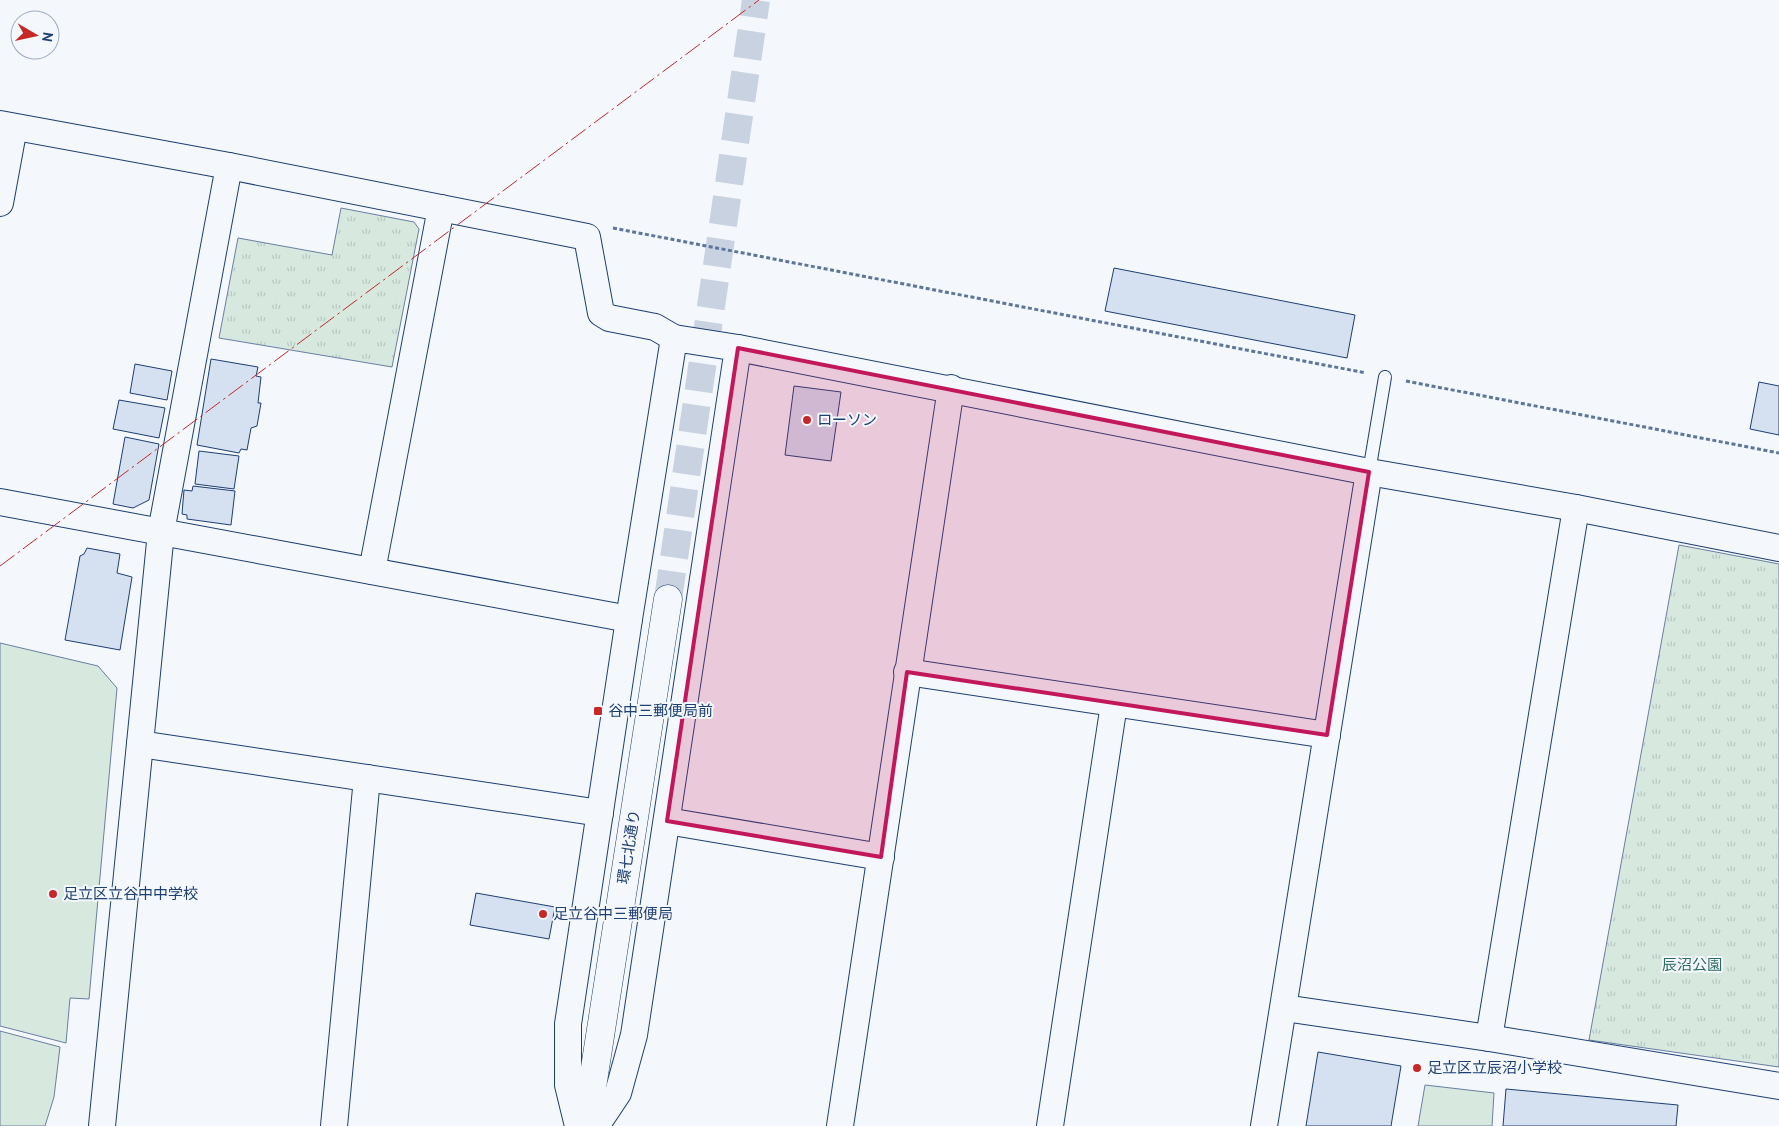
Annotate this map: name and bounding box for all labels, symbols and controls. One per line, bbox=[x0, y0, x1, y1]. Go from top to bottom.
north arrow bbox=[10, 10, 60, 60]
text: N bbox=[38, 31, 57, 43]
place label: ローソン bbox=[817, 410, 877, 429]
marker: ローソン bbox=[801, 414, 813, 426]
place label: 谷中三郵便局前 bbox=[608, 701, 713, 720]
marker: 谷中三郵便局前 bbox=[592, 705, 604, 717]
street label: 環七北通り bbox=[613, 808, 644, 885]
place label: 足立区立谷中中学校 bbox=[63, 884, 198, 903]
marker: 足立区立谷中中学校 bbox=[47, 888, 59, 900]
place label: 足立谷中三郵便局 bbox=[553, 904, 673, 923]
marker: 足立谷中三郵便局 bbox=[537, 908, 549, 920]
park label: 辰沼公園 bbox=[1662, 955, 1722, 974]
place label: 足立区立辰沼小学校 bbox=[1427, 1058, 1562, 1077]
marker: 足立区立辰沼小学校 bbox=[1411, 1062, 1423, 1074]

